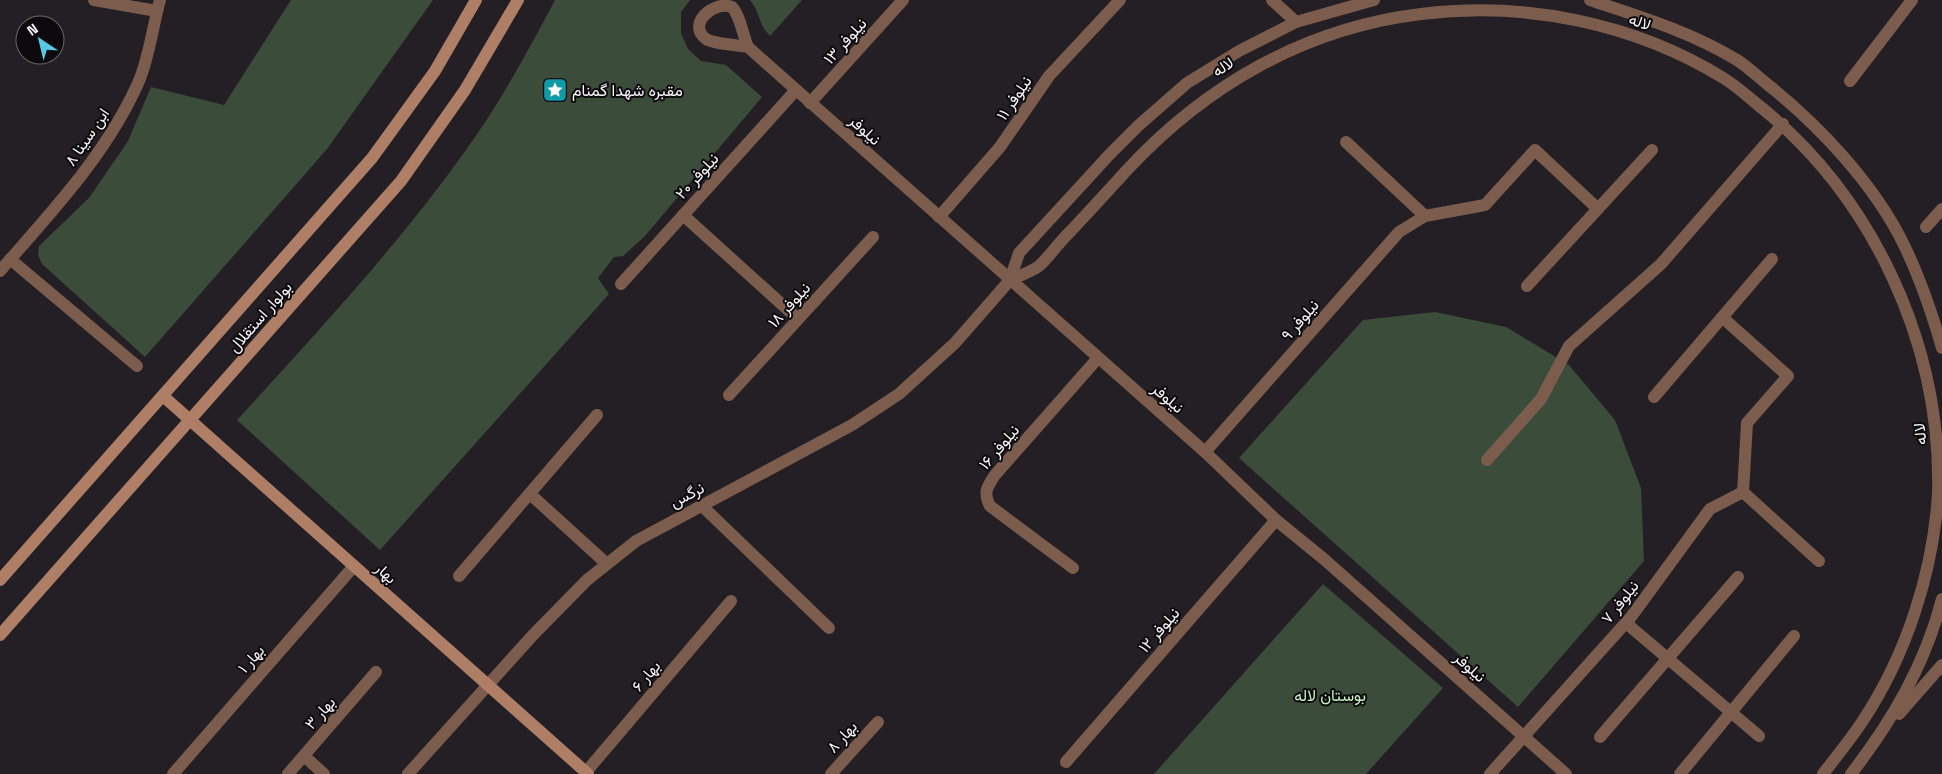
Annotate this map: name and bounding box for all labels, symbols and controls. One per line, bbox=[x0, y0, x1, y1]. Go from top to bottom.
street label: لاله bbox=[1626, 8, 1654, 36]
street label: نیلوفر ۱۳ bbox=[819, 13, 871, 69]
north arrow bbox=[15, 15, 65, 65]
text: N bbox=[24, 19, 42, 39]
street label: لاله bbox=[1208, 52, 1238, 82]
street label: نیلوفر ۱۱ bbox=[991, 72, 1037, 124]
place icon: مقبره شهدا گمنام bbox=[542, 77, 568, 103]
place label: مقبره شهدا گمنام bbox=[572, 80, 683, 101]
street label: ابن سینا ۸ bbox=[60, 104, 114, 170]
street label: نیلوفر bbox=[844, 109, 885, 150]
street label: نیلوفر ۲۰ bbox=[671, 148, 723, 204]
street label: بولوار استقلال bbox=[223, 277, 297, 357]
street label: نیلوفر ۱۸ bbox=[763, 278, 815, 332]
street label: نیلوفر ۹ bbox=[1276, 295, 1324, 345]
street label: نیلوفر bbox=[1147, 378, 1188, 418]
street label: نیلوفر ۱۶ bbox=[974, 420, 1024, 474]
street label: لاله bbox=[1909, 422, 1931, 446]
street label: نرگس bbox=[666, 477, 708, 513]
street label: بهار bbox=[370, 557, 401, 588]
street label: نیلوفر ۷ bbox=[1596, 576, 1644, 628]
street label: نیلوفر ۱۲ bbox=[1134, 603, 1184, 657]
street label: بهار ۱ bbox=[233, 640, 269, 678]
street label: نیلوفر bbox=[1449, 646, 1490, 687]
street label: بهار ۶ bbox=[627, 656, 665, 696]
park label: بوستان لاله bbox=[1294, 685, 1366, 706]
street label: بهار ۳ bbox=[300, 692, 340, 734]
street label: بهار ۸ bbox=[822, 717, 862, 757]

